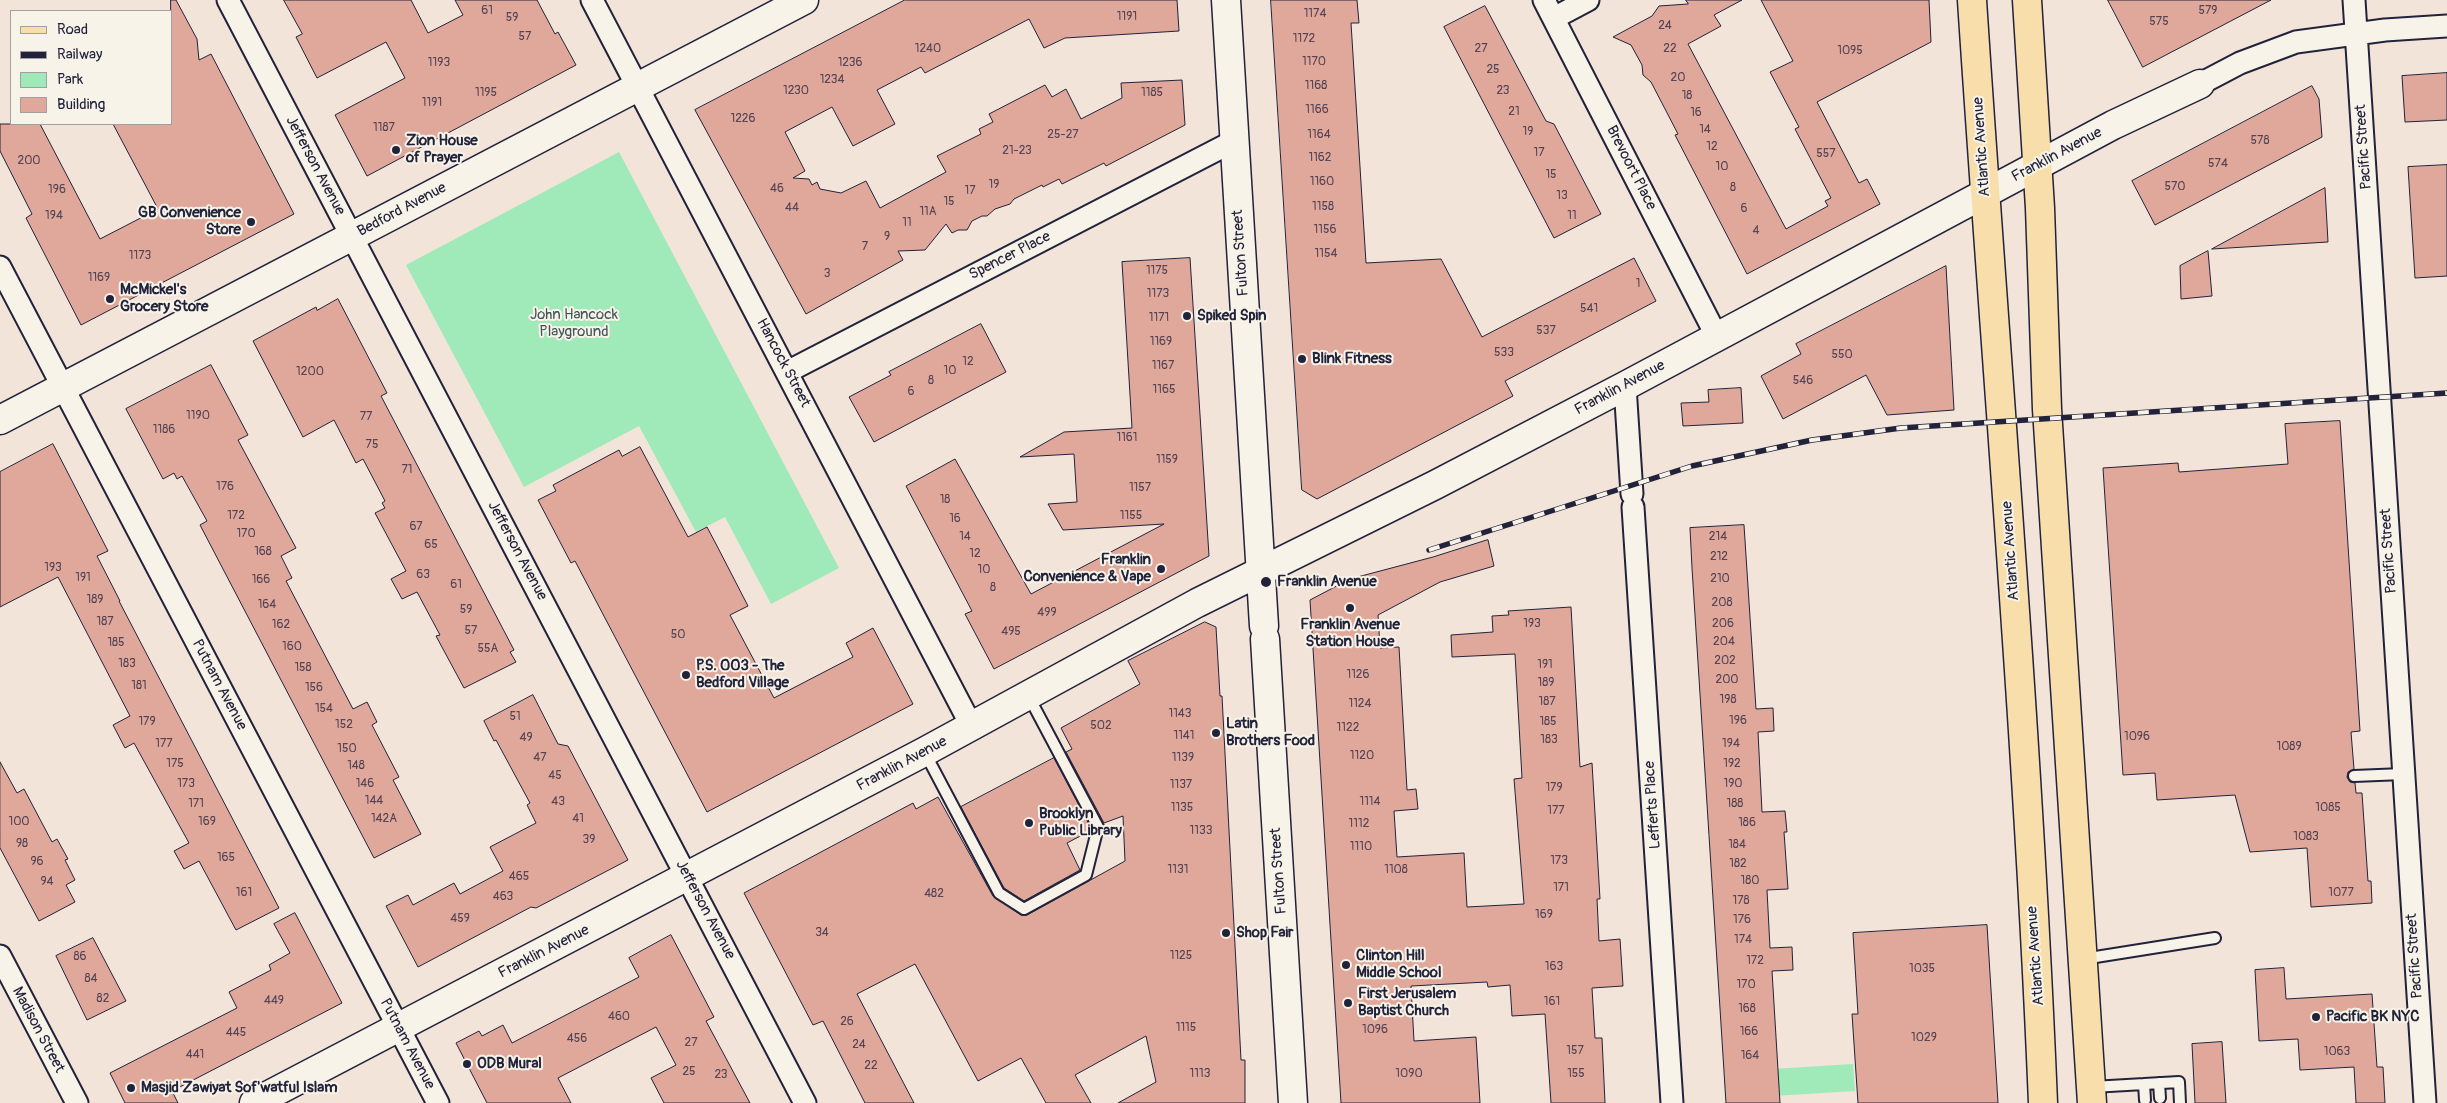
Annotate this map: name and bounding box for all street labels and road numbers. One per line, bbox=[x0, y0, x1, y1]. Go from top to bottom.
street label: Atlantic Avenue bbox=[1970, 97, 1994, 197]
street label: Pacific Street bbox=[2352, 104, 2376, 190]
street label: Jefferson Avenue bbox=[281, 113, 349, 219]
street label: Brevoort Place bbox=[1602, 123, 1660, 213]
street label: Franklin Avenue bbox=[2009, 124, 2105, 186]
street label: Bedford Avenue bbox=[354, 179, 450, 241]
street label: Fulton Street bbox=[1229, 209, 1253, 297]
street label: Spencer Place bbox=[966, 228, 1054, 284]
street label: Hancock Street bbox=[752, 316, 814, 410]
street label: Franklin Avenue bbox=[1572, 357, 1668, 419]
street label: Jefferson Avenue bbox=[483, 498, 551, 604]
street label: Atlantic Avenue bbox=[1999, 501, 2023, 601]
street label: Pacific Street bbox=[2377, 508, 2401, 594]
street label: Putnam Avenue bbox=[188, 637, 250, 733]
street label: Franklin Avenue bbox=[854, 733, 950, 795]
street label: Lefferts Place bbox=[1641, 760, 1665, 850]
street label: Fulton Street bbox=[1267, 827, 1291, 915]
street label: Jefferson Avenue bbox=[671, 857, 739, 963]
street label: Atlantic Avenue bbox=[2024, 906, 2048, 1006]
street label: Pacific Street bbox=[2403, 913, 2427, 999]
street label: Franklin Avenue bbox=[496, 921, 592, 983]
street label: Madison Street bbox=[8, 984, 68, 1076]
street label: Putnam Avenue bbox=[376, 996, 438, 1092]

